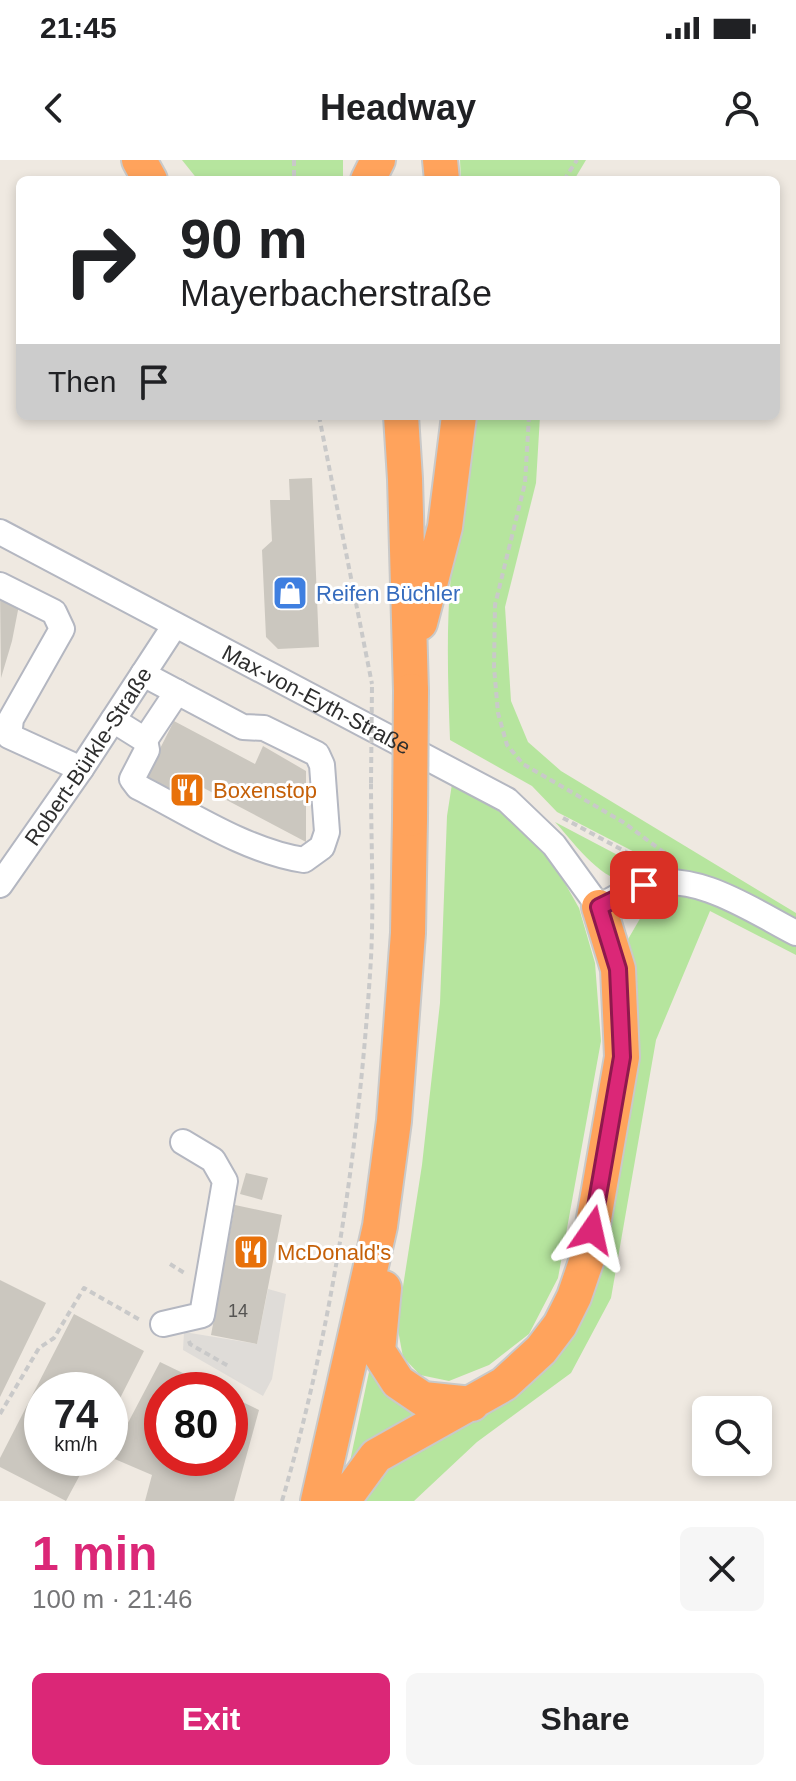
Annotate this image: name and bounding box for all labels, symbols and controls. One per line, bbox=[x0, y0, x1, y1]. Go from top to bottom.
text: 21:45 bbox=[40, 11, 117, 44]
icon: back bbox=[32, 86, 76, 130]
icon: person bbox=[720, 86, 764, 130]
text: Headway bbox=[320, 87, 476, 128]
text: 90 m bbox=[180, 207, 308, 270]
icon: right bbox=[48, 208, 152, 312]
text: Mayerbacherstraße bbox=[180, 273, 492, 314]
icon: arrive bbox=[132, 360, 176, 404]
text: Then bbox=[48, 365, 116, 398]
shop icon: Reifen Büchler bbox=[271, 574, 309, 612]
place label: Reifen Büchler bbox=[316, 581, 460, 606]
street label: Max-von-Eyth-Straße bbox=[218, 640, 415, 760]
street label: Robert-Bürkle-Straße bbox=[20, 663, 157, 850]
restaurant icon: Boxenstop bbox=[168, 771, 206, 809]
place label: Boxenstop bbox=[213, 778, 317, 803]
pin bbox=[610, 851, 678, 919]
icon: arrive bbox=[622, 863, 666, 907]
position arrow bbox=[550, 1188, 634, 1272]
restaurant icon: McDonald's bbox=[232, 1233, 270, 1271]
place label: McDonald's bbox=[277, 1240, 391, 1265]
house number: 14 bbox=[228, 1301, 248, 1321]
speed limit sign: 80 bbox=[144, 1372, 248, 1476]
text: 74 bbox=[54, 1392, 98, 1436]
map controls bbox=[692, 1396, 772, 1476]
button: search bbox=[692, 1396, 772, 1476]
text: km/h bbox=[54, 1433, 98, 1455]
text: 1 min bbox=[32, 1527, 157, 1580]
button: close bbox=[680, 1527, 764, 1611]
text: 100 m · 21:46 bbox=[32, 1584, 192, 1614]
button: Exit bbox=[32, 1673, 390, 1765]
button: Share bbox=[406, 1673, 764, 1765]

